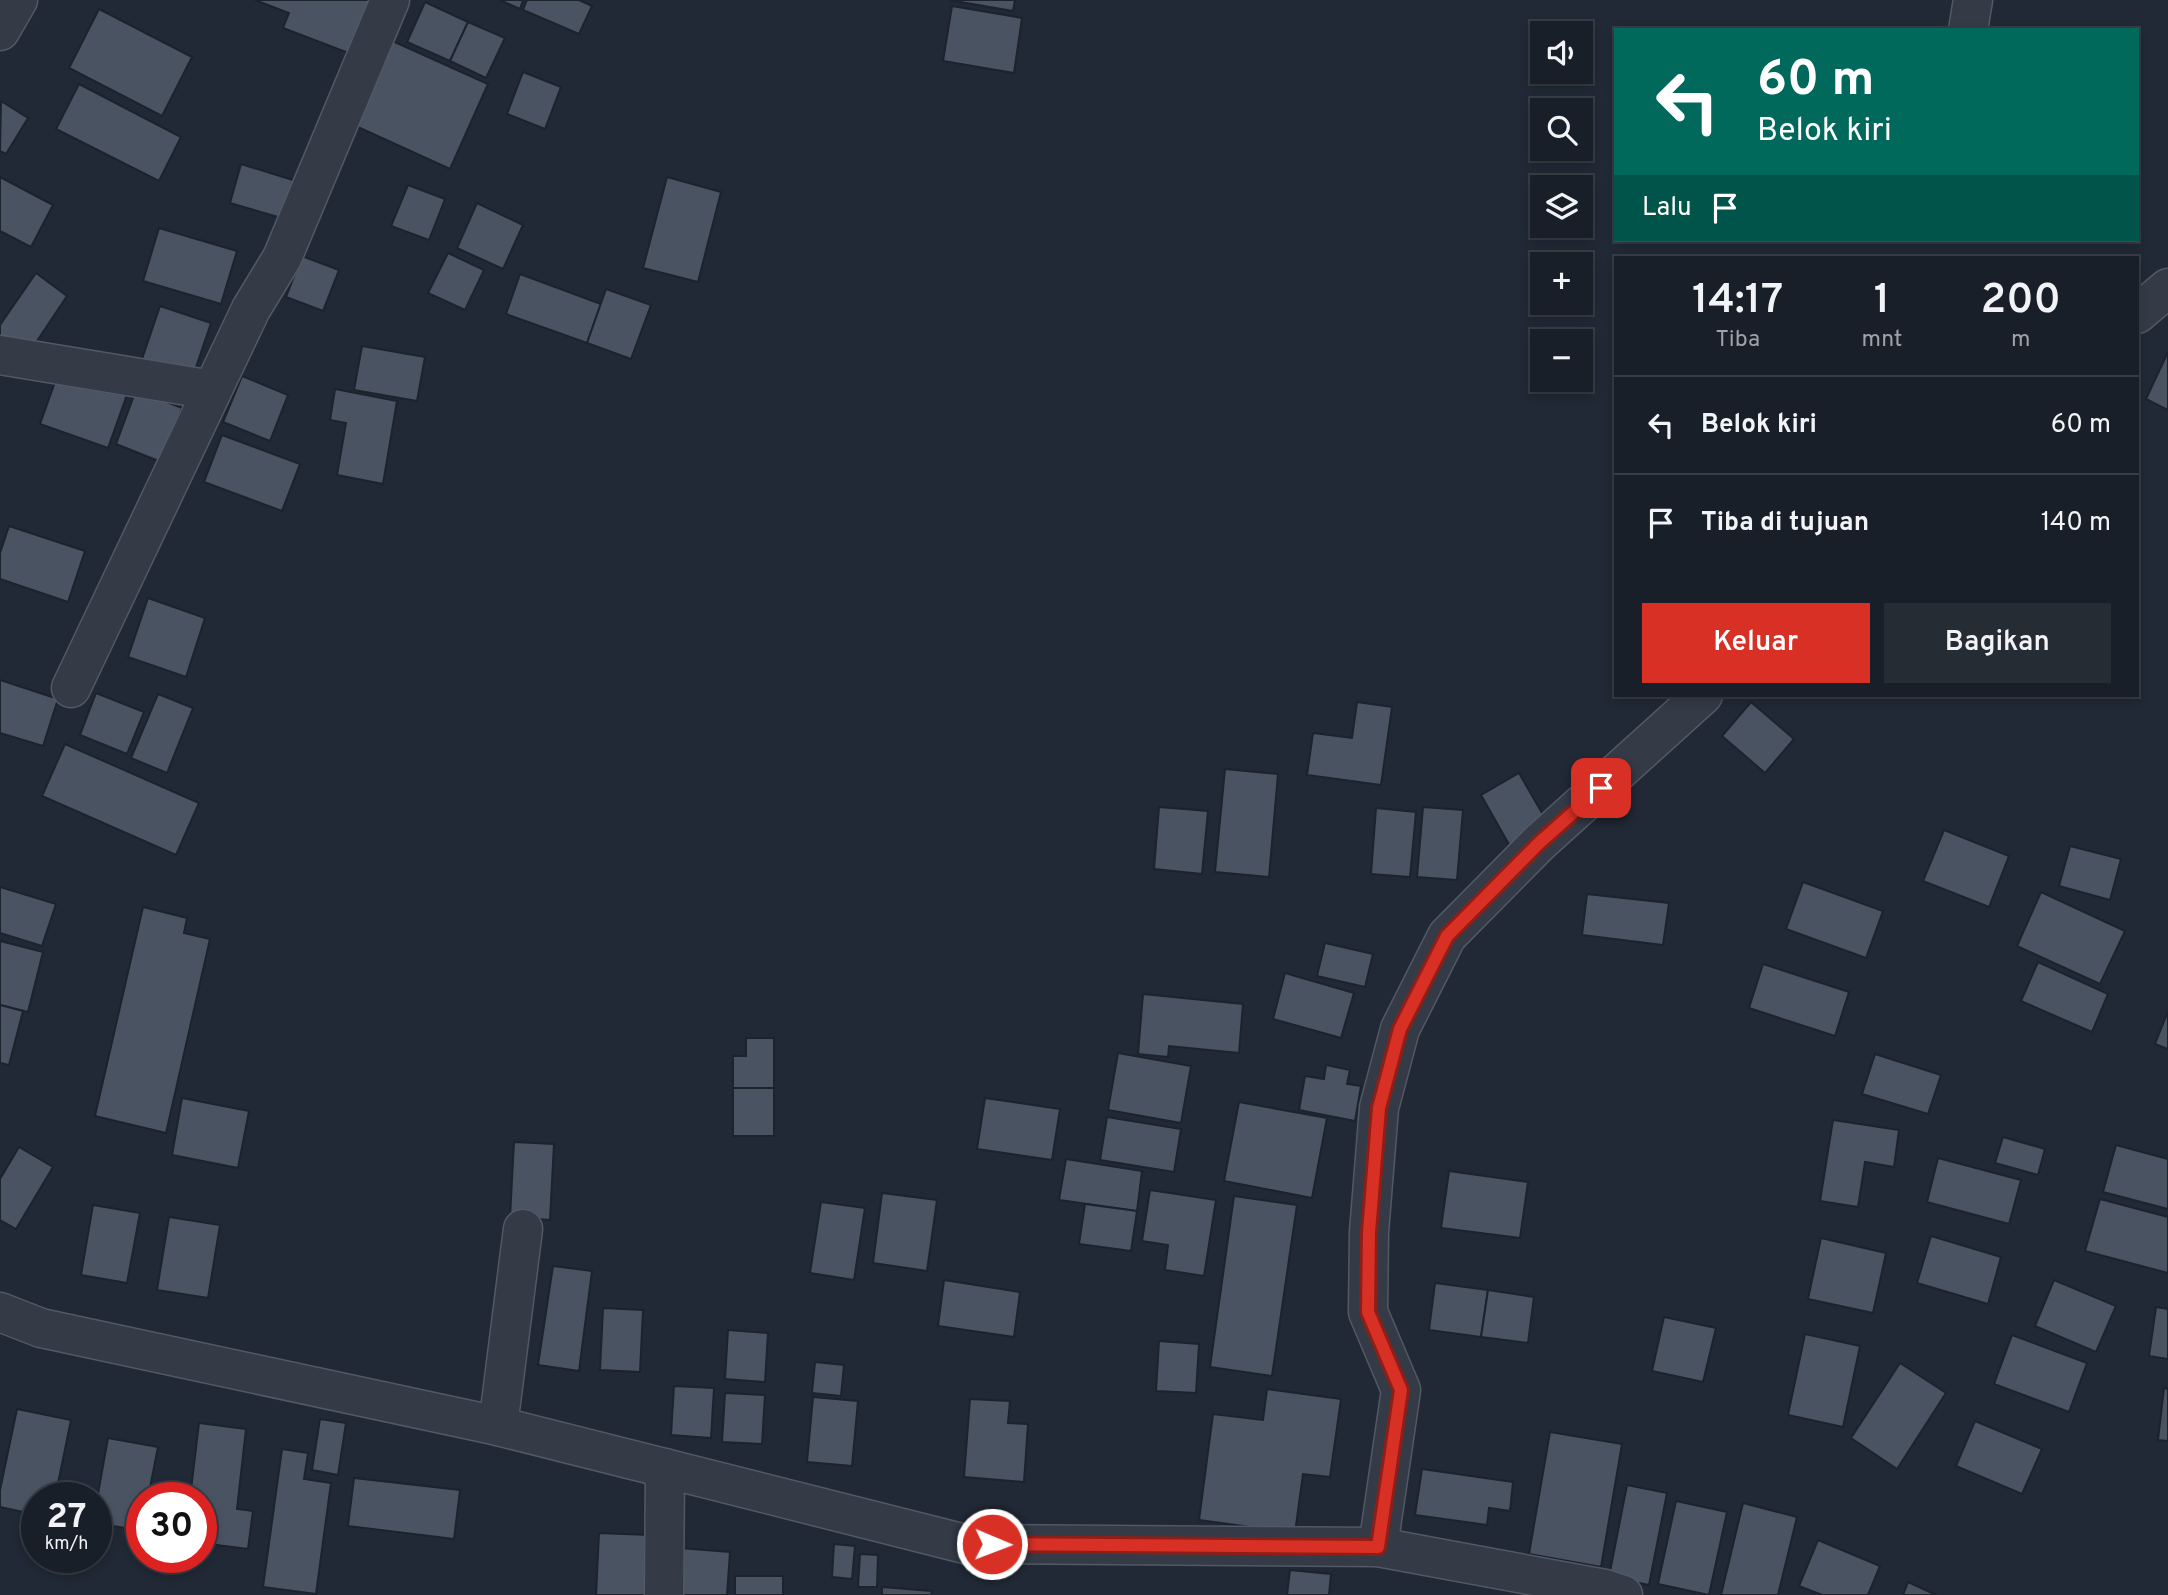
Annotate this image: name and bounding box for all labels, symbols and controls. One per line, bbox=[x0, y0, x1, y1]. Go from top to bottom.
map controls bbox=[1530, 21, 1593, 392]
button: sound bbox=[1530, 21, 1593, 84]
text: 60 m bbox=[1757, 51, 1875, 113]
icon: left bbox=[1642, 56, 1733, 147]
button: search bbox=[1530, 98, 1593, 161]
text: Belok kiri bbox=[1757, 112, 1892, 152]
button: layers bbox=[1530, 175, 1593, 238]
icon: arrive bbox=[1706, 189, 1744, 227]
text: Lalu bbox=[1642, 192, 1692, 225]
button: + bbox=[1530, 252, 1593, 315]
text: 14:17 bbox=[1692, 275, 1783, 328]
text: 1 bbox=[1874, 275, 1890, 328]
text: 200 bbox=[1980, 275, 2061, 328]
text: Tiba bbox=[1715, 326, 1760, 355]
text: mnt bbox=[1861, 326, 1903, 355]
text: m bbox=[2011, 326, 2030, 355]
button: − bbox=[1530, 329, 1593, 392]
icon: left bbox=[1642, 406, 1680, 444]
text: Belok kiri bbox=[1701, 409, 1817, 442]
text: 60 m bbox=[2051, 409, 2111, 442]
icon: arrive bbox=[1642, 504, 1680, 542]
text: Tiba di tujuan bbox=[1701, 507, 1869, 540]
text: 140 m bbox=[2041, 507, 2111, 540]
button: Keluar bbox=[1642, 603, 1870, 683]
button: Bagikan bbox=[1884, 603, 2111, 683]
pin bbox=[1571, 758, 1631, 818]
icon: arrive bbox=[1582, 769, 1620, 807]
speed limit sign: 30 bbox=[126, 1482, 217, 1573]
text: 27 bbox=[47, 1496, 86, 1540]
position arrow bbox=[955, 1507, 1029, 1581]
text: km/h bbox=[45, 1533, 88, 1556]

